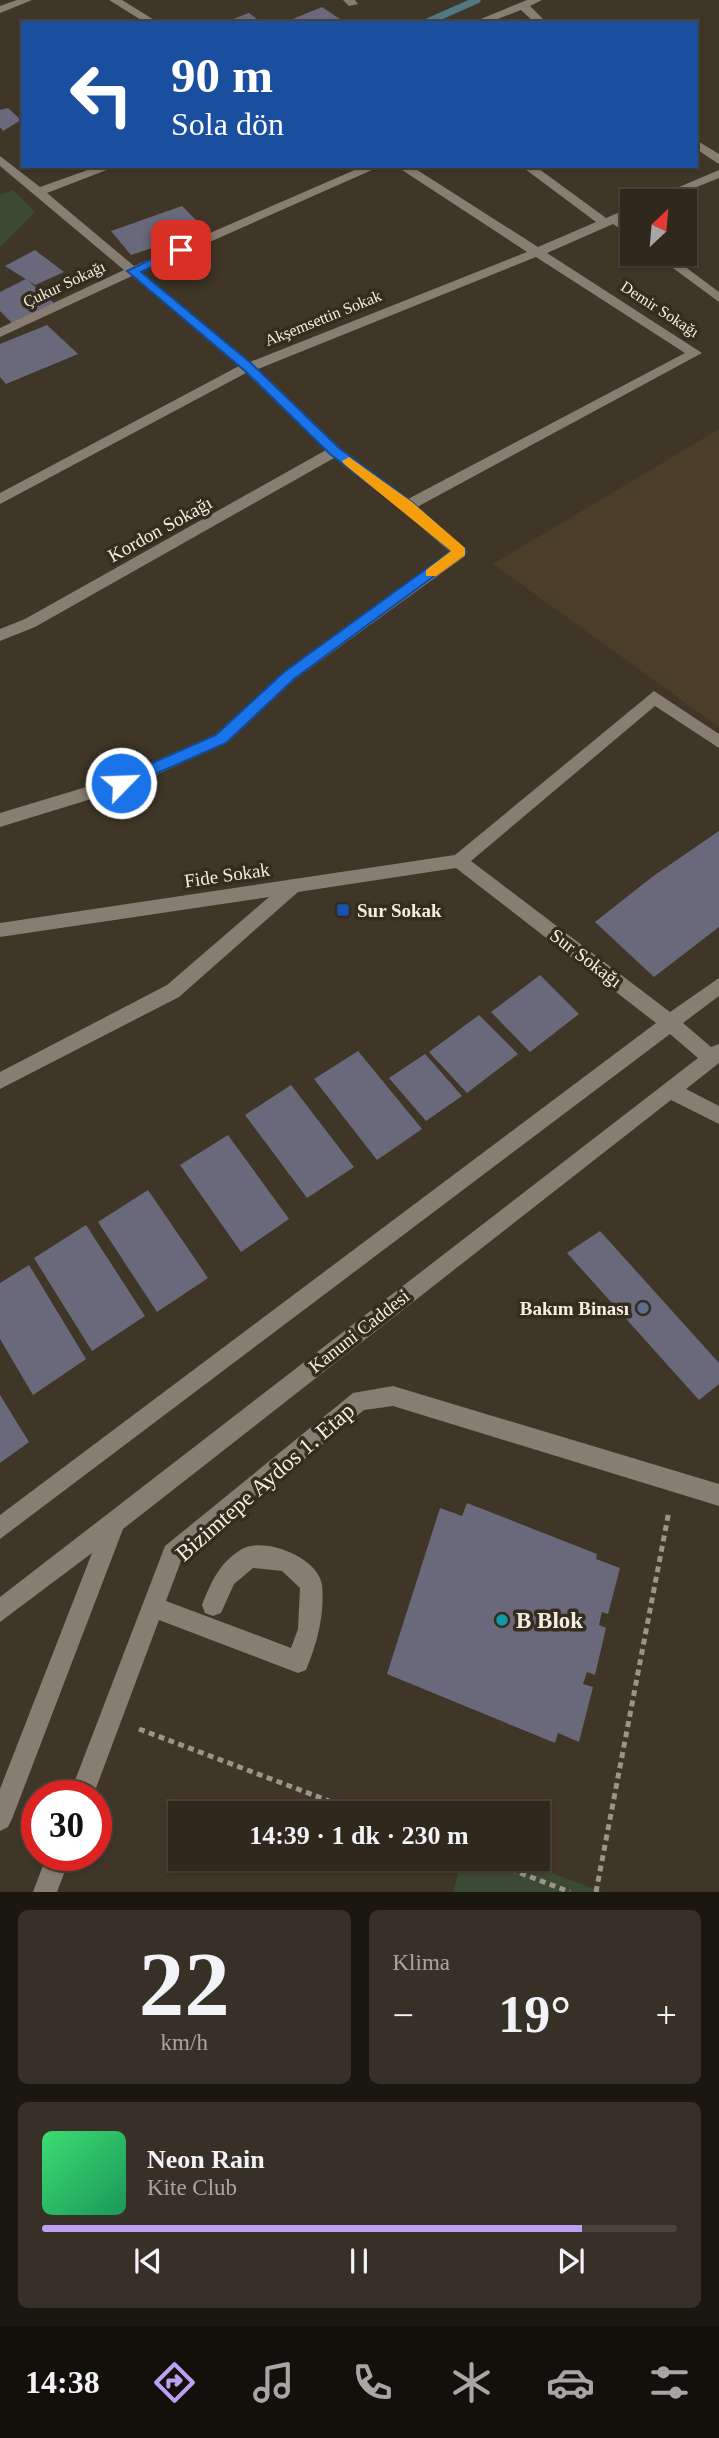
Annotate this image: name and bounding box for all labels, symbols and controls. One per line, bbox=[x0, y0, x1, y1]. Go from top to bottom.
text: 90 m bbox=[171, 48, 273, 103]
icon: left bbox=[56, 49, 147, 140]
text: Sola dön bbox=[171, 106, 284, 142]
north arrow bbox=[620, 189, 696, 266]
map controls bbox=[620, 189, 697, 266]
pin bbox=[151, 220, 211, 280]
icon: arrive bbox=[162, 231, 200, 269]
street label: Çukur Sokağı bbox=[20, 257, 109, 311]
street label: Demir Sokağı bbox=[617, 278, 703, 342]
street label: Akşemsettin Sokak bbox=[262, 287, 384, 350]
street label: Kordon Sokağı bbox=[104, 492, 216, 566]
position arrow bbox=[84, 746, 158, 820]
street label: Fide Sokak bbox=[183, 859, 272, 891]
place label: Sur Sokak bbox=[357, 900, 442, 921]
marker: Sur Sokak bbox=[335, 902, 351, 918]
street label: Sur Sokağı bbox=[546, 924, 626, 992]
street label: Kanuni Caddesi bbox=[305, 1285, 413, 1377]
place label: Bakım Binası bbox=[520, 1298, 629, 1319]
marker: Bakım Binası bbox=[635, 1300, 651, 1316]
street label: Bizimtepe Aydos 1. Etap bbox=[171, 1398, 359, 1566]
place label: B Blok bbox=[516, 1608, 583, 1633]
marker: B Blok bbox=[494, 1612, 510, 1628]
speed limit sign: 30 bbox=[21, 1780, 112, 1871]
text: 14:39 · 1 dk · 230 m bbox=[249, 1821, 469, 1850]
text: 22 bbox=[139, 1934, 230, 2035]
text: Klima bbox=[393, 1950, 450, 1975]
text: 19° bbox=[498, 1986, 571, 2043]
text: − bbox=[393, 1994, 414, 2036]
text: + bbox=[656, 1994, 677, 2036]
text: km/h bbox=[161, 2030, 208, 2055]
text: Neon Rain bbox=[147, 2145, 265, 2174]
text: Kite Club bbox=[147, 2175, 237, 2200]
icon: previous bbox=[129, 2242, 167, 2280]
icon: pause bbox=[340, 2242, 378, 2280]
icon: next bbox=[552, 2242, 590, 2280]
icon: directions bbox=[150, 2358, 199, 2407]
icon: music bbox=[249, 2358, 298, 2407]
icon: phone bbox=[348, 2358, 397, 2407]
icon: climate bbox=[447, 2358, 496, 2407]
icon: car bbox=[546, 2358, 595, 2407]
icon: filters bbox=[645, 2358, 694, 2407]
text: 14:38 bbox=[25, 2364, 100, 2400]

